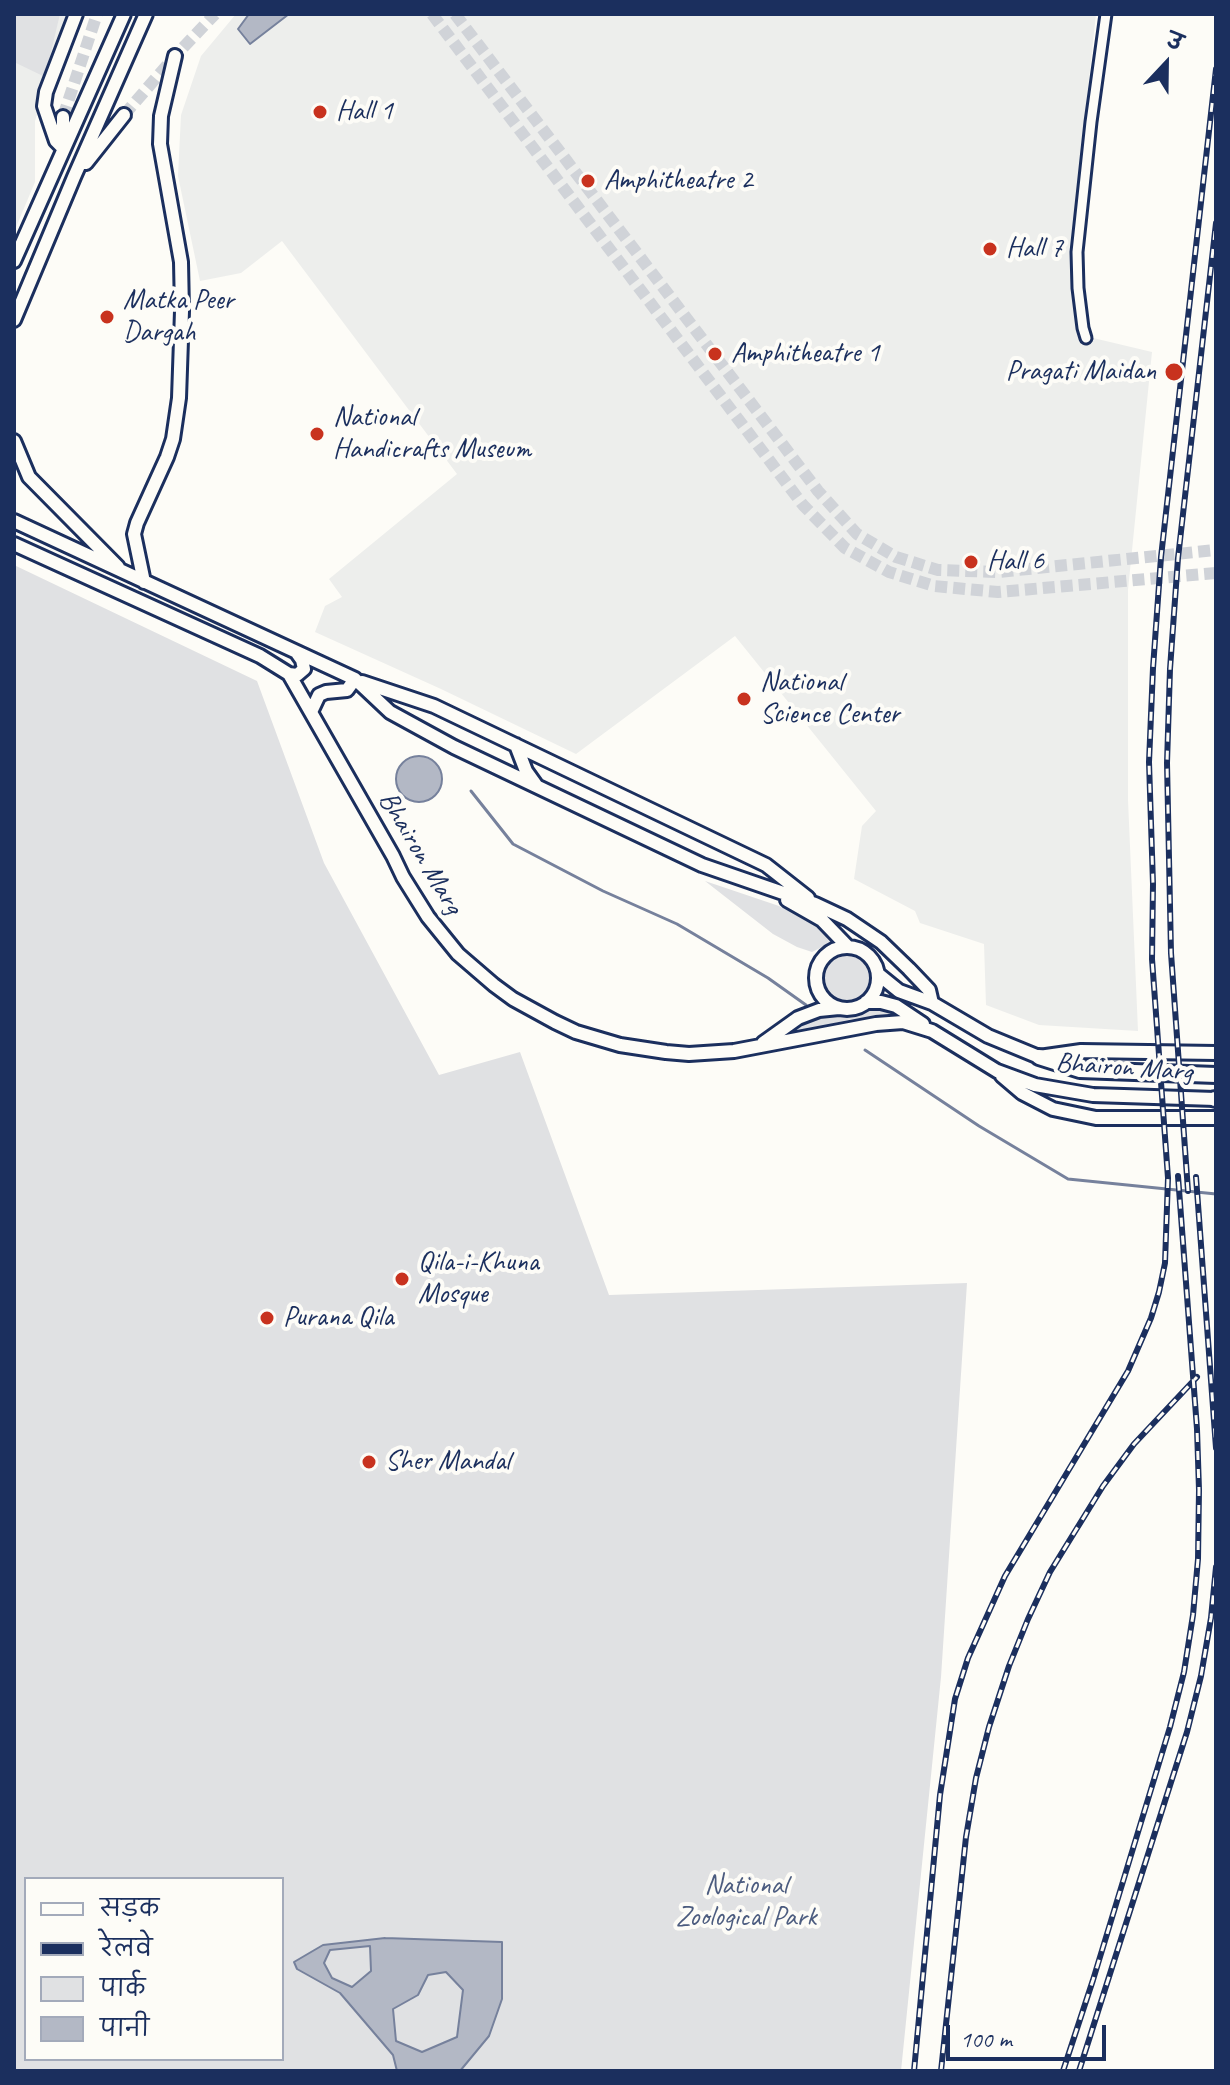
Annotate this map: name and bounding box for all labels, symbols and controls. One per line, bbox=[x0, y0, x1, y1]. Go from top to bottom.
north arrow bbox=[1126, 24, 1206, 104]
text: उ bbox=[1163, 26, 1187, 57]
place label: Hall 1 bbox=[336, 95, 393, 129]
marker: Hall 1 bbox=[311, 103, 329, 121]
place label: Amphitheatre 2 bbox=[604, 164, 753, 198]
marker: Amphitheatre 2 bbox=[579, 172, 597, 190]
place label: Hall 7 bbox=[1006, 232, 1063, 266]
marker: Hall 7 bbox=[981, 240, 999, 258]
place label: Matka Peer Dargah bbox=[123, 284, 234, 350]
marker: Matka Peer Dargah bbox=[98, 308, 116, 326]
place label: Amphitheatre 1 bbox=[731, 337, 880, 371]
marker: Amphitheatre 1 bbox=[706, 345, 724, 363]
place label: Pragati Maidan bbox=[1006, 355, 1156, 389]
marker: Pragati Maidan bbox=[1163, 361, 1185, 383]
place label: National Handicrafts Museum bbox=[333, 401, 531, 467]
marker: National Handicrafts Museum bbox=[308, 425, 326, 443]
place label: Hall 6 bbox=[987, 545, 1044, 579]
marker: Hall 6 bbox=[962, 553, 980, 571]
place label: National Science Center bbox=[760, 666, 900, 732]
marker: National Science Center bbox=[735, 690, 753, 708]
street label: Bhairon Marg bbox=[370, 786, 470, 920]
street label: Bhairon Marg bbox=[1055, 1046, 1193, 1090]
place label: Qila-i-Khuna Mosque bbox=[418, 1246, 539, 1312]
marker: Qila-i-Khuna Mosque bbox=[393, 1270, 411, 1288]
place label: Purana Qila bbox=[283, 1301, 393, 1335]
marker: Purana Qila bbox=[258, 1309, 276, 1327]
place label: Sher Mandal bbox=[385, 1445, 510, 1479]
marker: Sher Mandal bbox=[360, 1453, 378, 1471]
park label: National Zoological Park bbox=[676, 1869, 816, 1935]
legend bbox=[24, 1877, 284, 2061]
text: सड़क bbox=[100, 1893, 159, 1923]
text: रेलवे bbox=[100, 1933, 153, 1963]
text: पार्क bbox=[100, 1973, 145, 2003]
scale bar bbox=[950, 2009, 1110, 2059]
text: पानी bbox=[100, 2013, 149, 2043]
text: 100 m bbox=[960, 2024, 1012, 2054]

